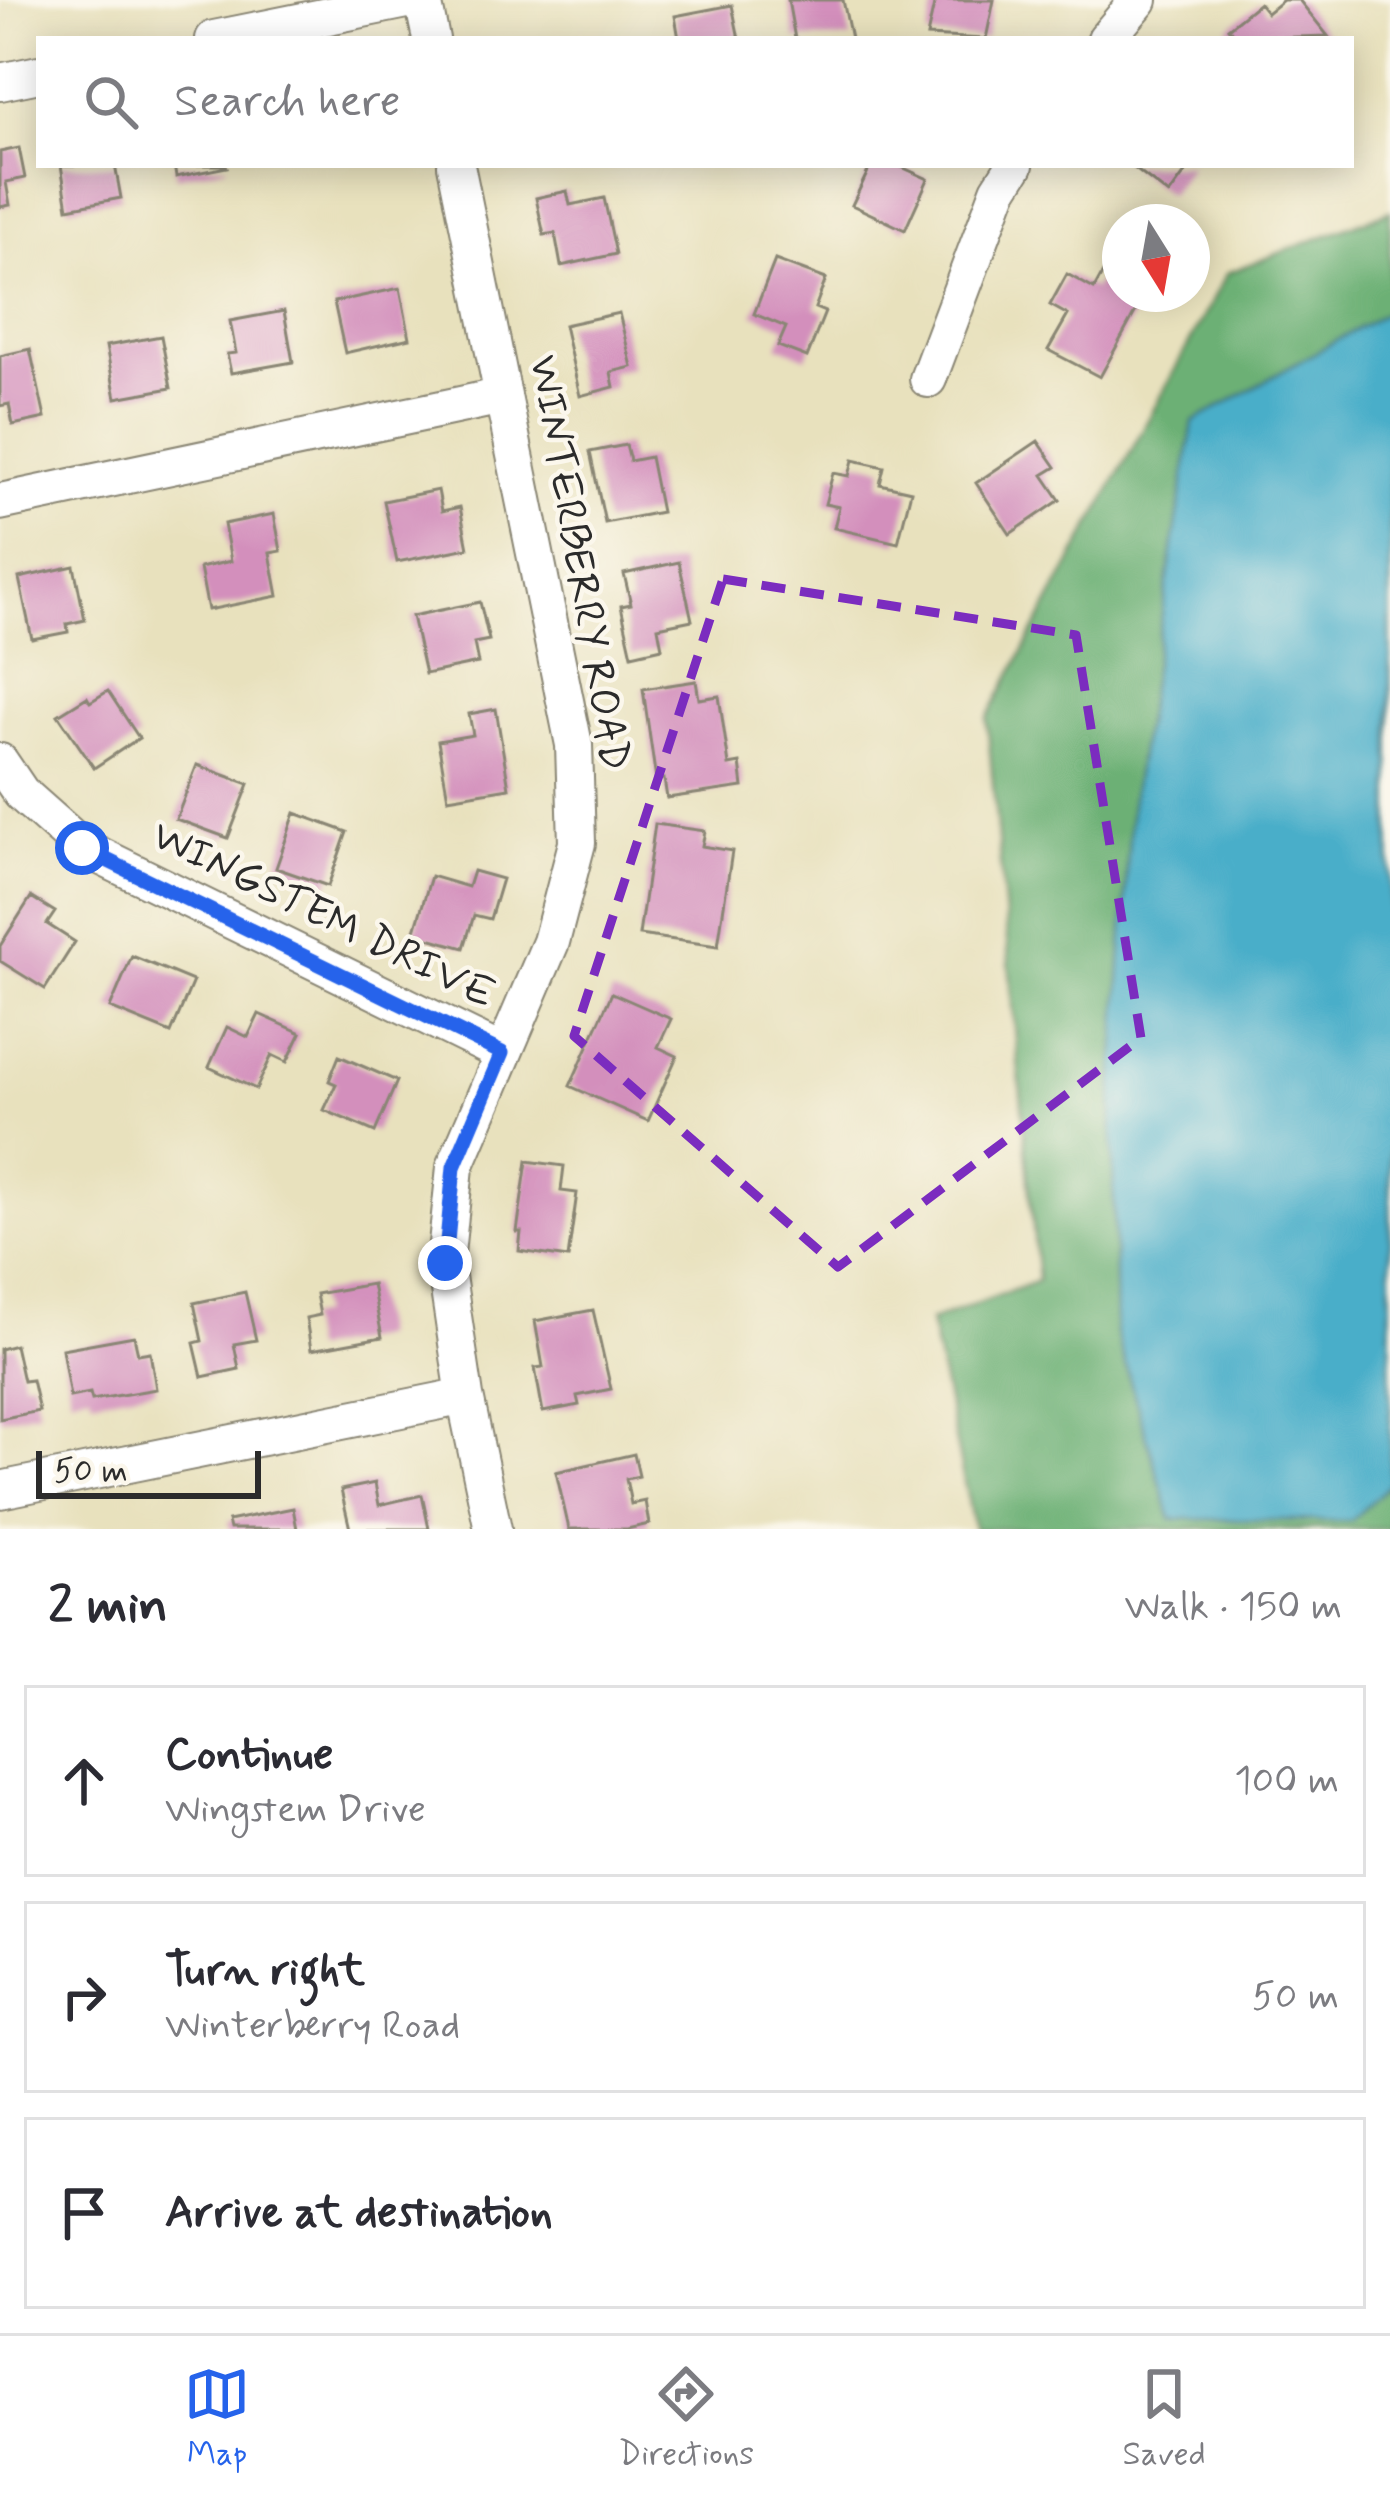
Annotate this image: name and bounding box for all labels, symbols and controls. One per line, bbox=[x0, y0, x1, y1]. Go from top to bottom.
search box bbox=[36, 36, 1354, 168]
icon: search bbox=[78, 69, 144, 135]
text: Search here bbox=[174, 73, 401, 132]
north arrow bbox=[1102, 204, 1210, 312]
street label: WINTERBERRY ROAD bbox=[514, 351, 642, 775]
street label: WINGSTEM DRIVE bbox=[142, 809, 504, 1023]
route start bbox=[55, 821, 109, 875]
route end bbox=[418, 1236, 472, 1290]
scale bar bbox=[36, 1445, 261, 1498]
text: 50 m bbox=[54, 1450, 128, 1494]
text: 2 min bbox=[48, 1574, 168, 1640]
text: Walk · 150 m bbox=[1124, 1582, 1342, 1633]
text: Continue bbox=[165, 1726, 333, 1785]
icon: ahead bbox=[51, 1748, 117, 1814]
text: 100 m bbox=[1234, 1756, 1339, 1807]
text: Wingstem Drive bbox=[165, 1785, 426, 1836]
text: Turn right bbox=[165, 1942, 365, 2001]
icon: right bbox=[51, 1964, 117, 2030]
text: 50 m bbox=[1252, 1972, 1339, 2023]
text: Winterberry Road bbox=[165, 2001, 460, 2052]
icon: arrive bbox=[51, 2180, 117, 2246]
text: Arrive at destination bbox=[165, 2184, 553, 2243]
tab: Map bbox=[184, 2361, 250, 2477]
tab: Directions bbox=[618, 2361, 754, 2477]
tab: Saved bbox=[1122, 2361, 1206, 2477]

